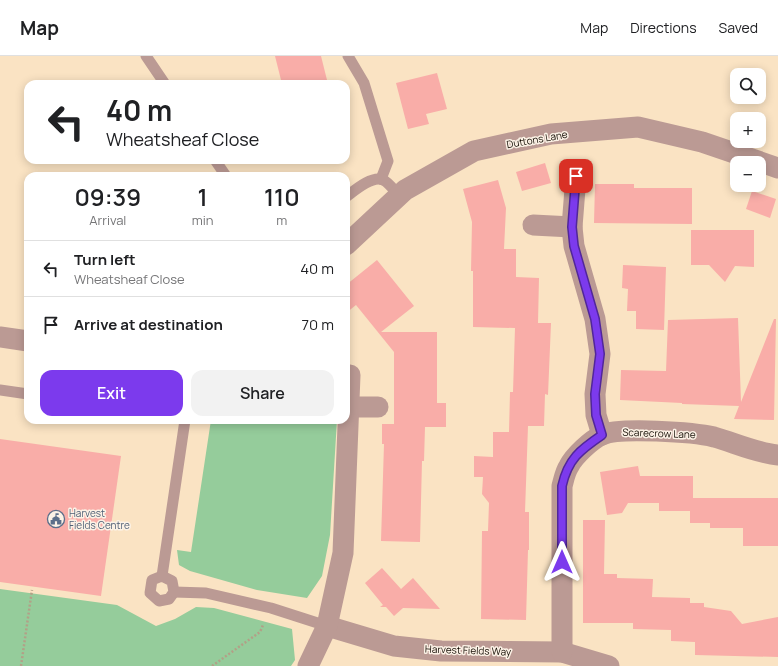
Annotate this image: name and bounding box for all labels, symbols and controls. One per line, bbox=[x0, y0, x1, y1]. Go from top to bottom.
text: Map bbox=[20, 15, 59, 41]
text: Map bbox=[580, 18, 608, 37]
text: Directions bbox=[630, 18, 697, 37]
text: Saved bbox=[719, 18, 758, 37]
map controls bbox=[730, 68, 766, 192]
button: search bbox=[730, 68, 766, 104]
text: 40 m bbox=[106, 91, 172, 129]
icon: left bbox=[40, 96, 92, 148]
button: + bbox=[730, 112, 766, 148]
text: Wheatsheaf Close bbox=[106, 127, 259, 151]
street label: Duttons Lane bbox=[505, 127, 569, 151]
button: − bbox=[730, 156, 766, 192]
pin bbox=[559, 159, 593, 193]
icon: arrive bbox=[565, 165, 587, 187]
text: 09:39 bbox=[74, 180, 141, 213]
text: 1 bbox=[198, 180, 208, 213]
text: 110 bbox=[264, 180, 300, 213]
text: Arrival bbox=[89, 211, 126, 229]
text: min bbox=[192, 211, 213, 229]
text: m bbox=[276, 211, 287, 229]
text: Turn left bbox=[74, 249, 136, 270]
icon: left bbox=[40, 258, 62, 280]
text: 40 m bbox=[300, 258, 334, 279]
text: Wheatsheaf Close bbox=[74, 270, 185, 288]
icon: arrive bbox=[40, 314, 62, 336]
text: Arrive at destination bbox=[74, 314, 223, 335]
text: 70 m bbox=[302, 314, 334, 335]
button: Exit bbox=[40, 370, 183, 416]
button: Share bbox=[191, 370, 334, 416]
street label: Scarecrow Lane bbox=[622, 425, 696, 441]
place label: Harvest Fields Centre bbox=[69, 506, 130, 532]
public building icon: Harvest Fields Centre bbox=[46, 509, 66, 529]
position arrow bbox=[541, 541, 583, 583]
street label: Harvest Fields Way bbox=[425, 642, 512, 659]

